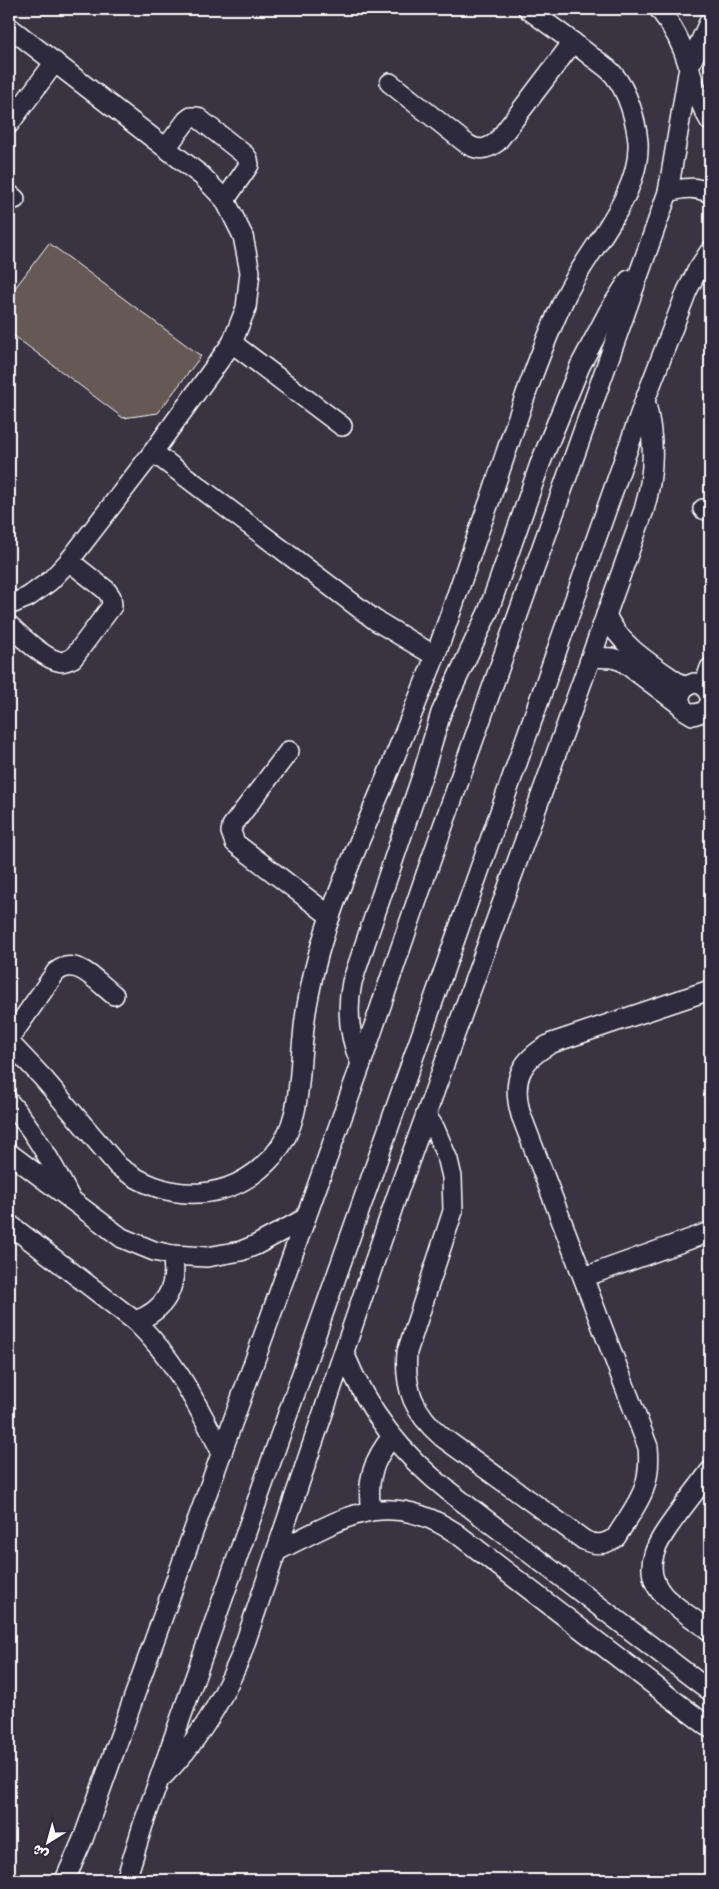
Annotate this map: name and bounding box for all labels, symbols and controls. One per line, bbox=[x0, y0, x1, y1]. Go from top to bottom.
north arrow bbox=[22, 1816, 72, 1866]
text: ش bbox=[29, 1840, 52, 1863]

